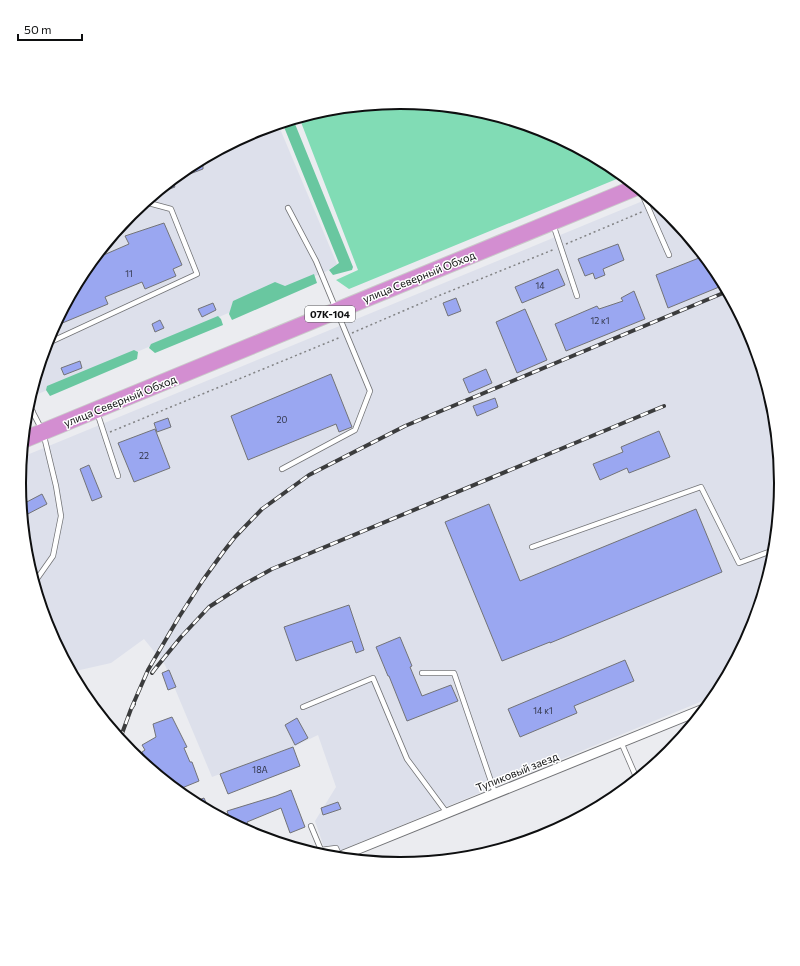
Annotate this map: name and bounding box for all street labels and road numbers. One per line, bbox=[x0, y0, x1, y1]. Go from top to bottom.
street label: улица Северный Обход bbox=[361, 248, 477, 305]
road number: 07К-104 bbox=[305, 306, 355, 322]
street label: улица Северный Обход bbox=[62, 372, 178, 429]
street label: Тупиковый заезд bbox=[474, 749, 560, 794]

